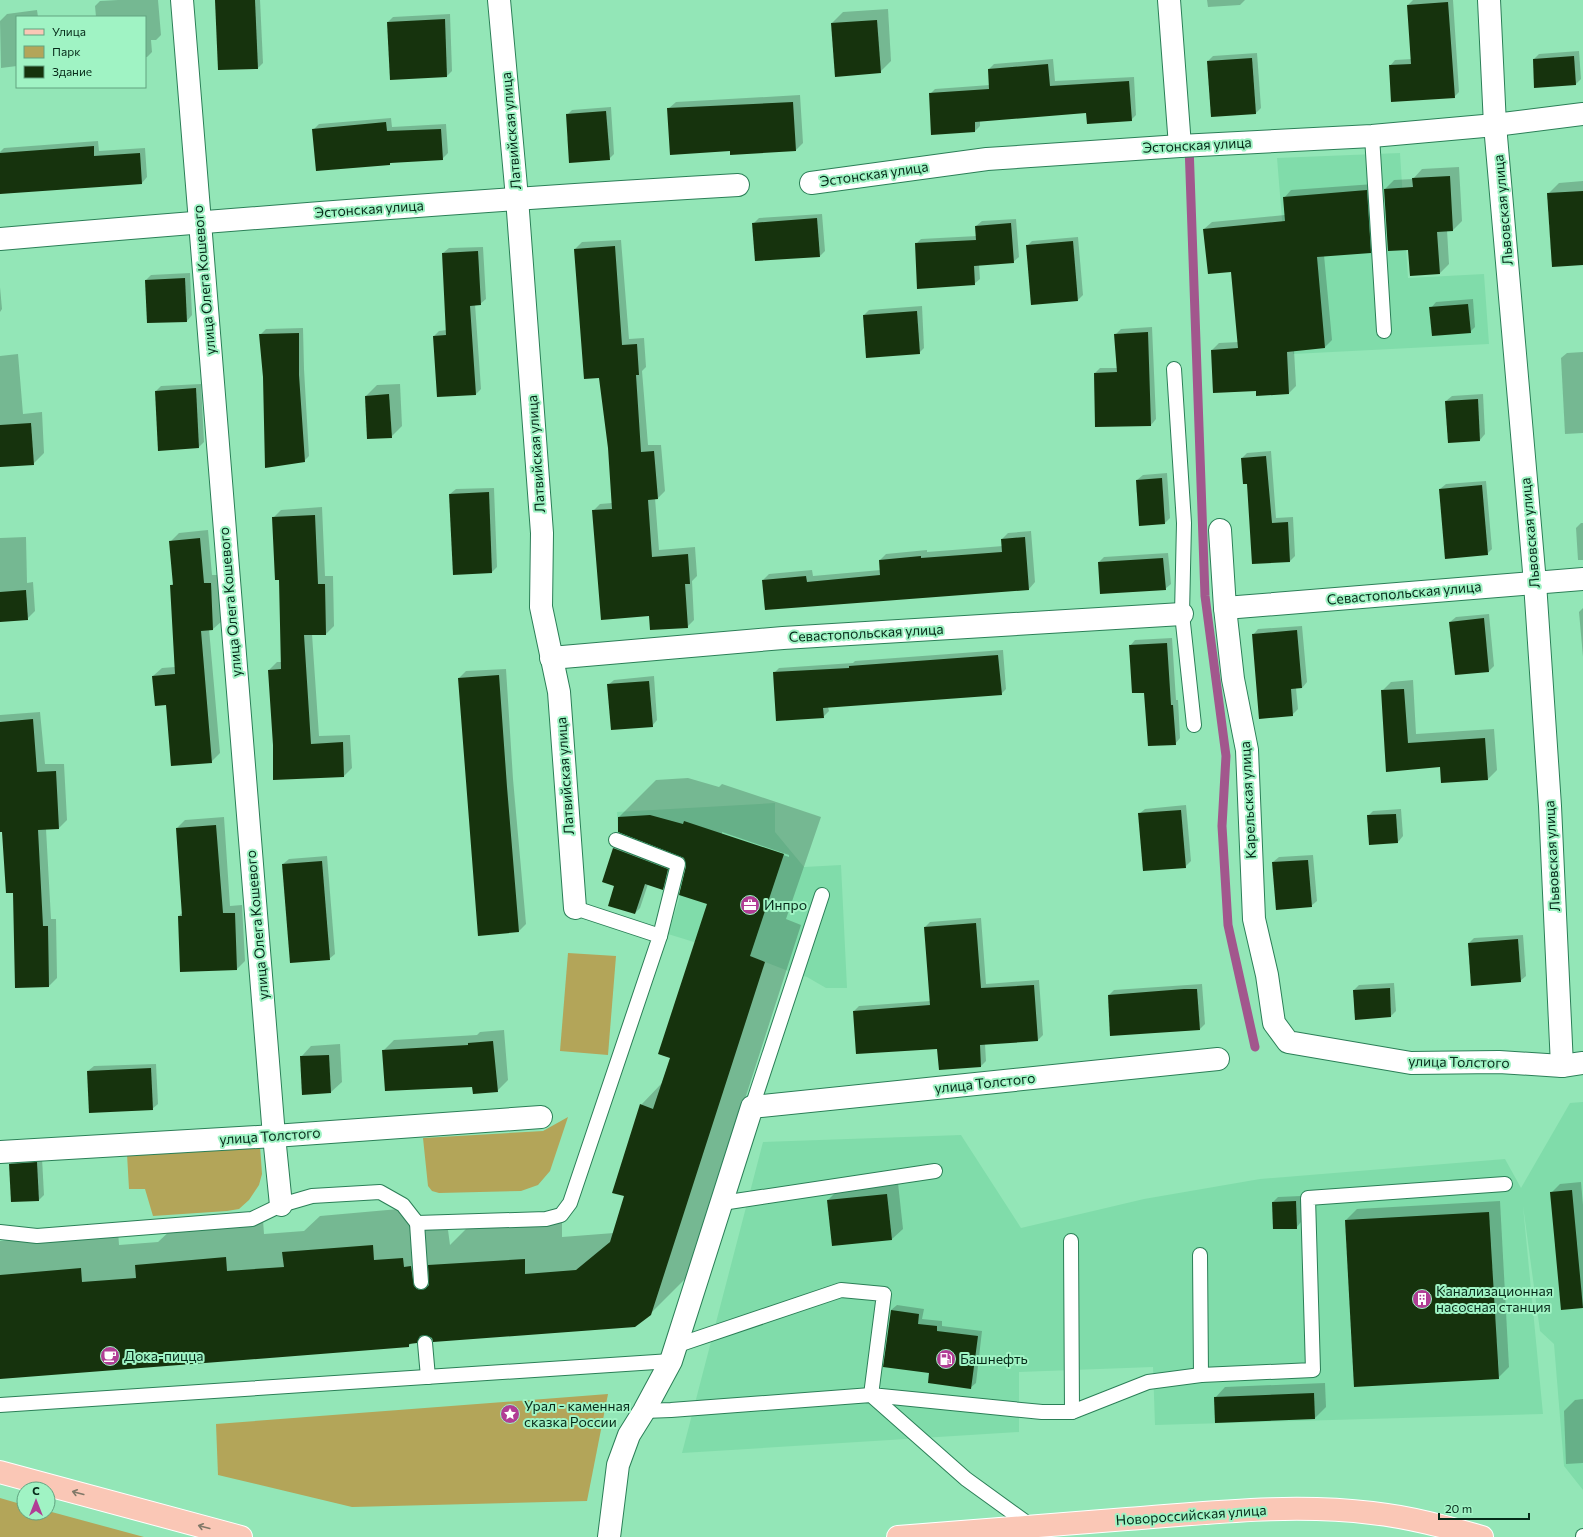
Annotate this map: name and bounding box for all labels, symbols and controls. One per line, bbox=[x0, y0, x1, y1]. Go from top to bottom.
legend bbox=[16, 16, 146, 88]
text: Улица bbox=[52, 24, 86, 38]
text: Парк bbox=[52, 44, 81, 58]
text: Здание bbox=[52, 64, 92, 78]
street label: Латвийская улица bbox=[497, 72, 524, 190]
street label: Эстонская улица bbox=[1142, 133, 1252, 156]
street label: Львовская улица bbox=[1489, 154, 1516, 266]
street label: Эстонская улица bbox=[819, 157, 929, 190]
street label: Эстонская улица bbox=[314, 196, 424, 221]
street label: улица Олега Кошевого bbox=[188, 204, 219, 356]
street label: Латвийская улица bbox=[523, 395, 548, 513]
street label: Львовская улица bbox=[1516, 477, 1543, 589]
street label: улица Олега Кошевого bbox=[214, 526, 245, 678]
street label: Севастопольская улица bbox=[1326, 577, 1482, 608]
street label: Севастопольская улица bbox=[788, 620, 944, 645]
street label: Латвийская улица bbox=[552, 717, 577, 835]
street label: Карельская улица bbox=[1236, 741, 1259, 859]
street label: Львовская улица bbox=[1540, 800, 1563, 912]
street label: улица Олега Кошевого bbox=[241, 849, 272, 1001]
office icon: Инпро bbox=[739, 894, 761, 916]
place label: Инпро bbox=[764, 896, 807, 913]
street label: улица Толстого bbox=[1408, 1052, 1510, 1071]
street label: улица Толстого bbox=[934, 1069, 1036, 1096]
street label: улица Толстого bbox=[219, 1123, 321, 1148]
place label: Канализационная насосная станция bbox=[1436, 1282, 1553, 1315]
building icon: Канализационная насосная станция bbox=[1411, 1288, 1433, 1310]
cafe icon: Дока-пицца bbox=[99, 1345, 121, 1367]
place label: Дока-пицца bbox=[124, 1347, 204, 1364]
fuel station icon: Башнефть bbox=[935, 1348, 957, 1370]
place label: Башнефть bbox=[960, 1350, 1028, 1367]
place label: Урал - каменная сказка России bbox=[524, 1397, 630, 1430]
place icon: Урал - каменная сказка России bbox=[499, 1403, 521, 1425]
north arrow bbox=[16, 1481, 56, 1521]
text: С bbox=[32, 1484, 40, 1497]
one-way arrow bbox=[72, 1489, 85, 1497]
scale bar bbox=[1439, 1495, 1529, 1521]
street label: Новороссийская улица bbox=[1115, 1501, 1267, 1528]
text: 20 m bbox=[1445, 1501, 1472, 1515]
one-way arrow bbox=[198, 1523, 211, 1530]

